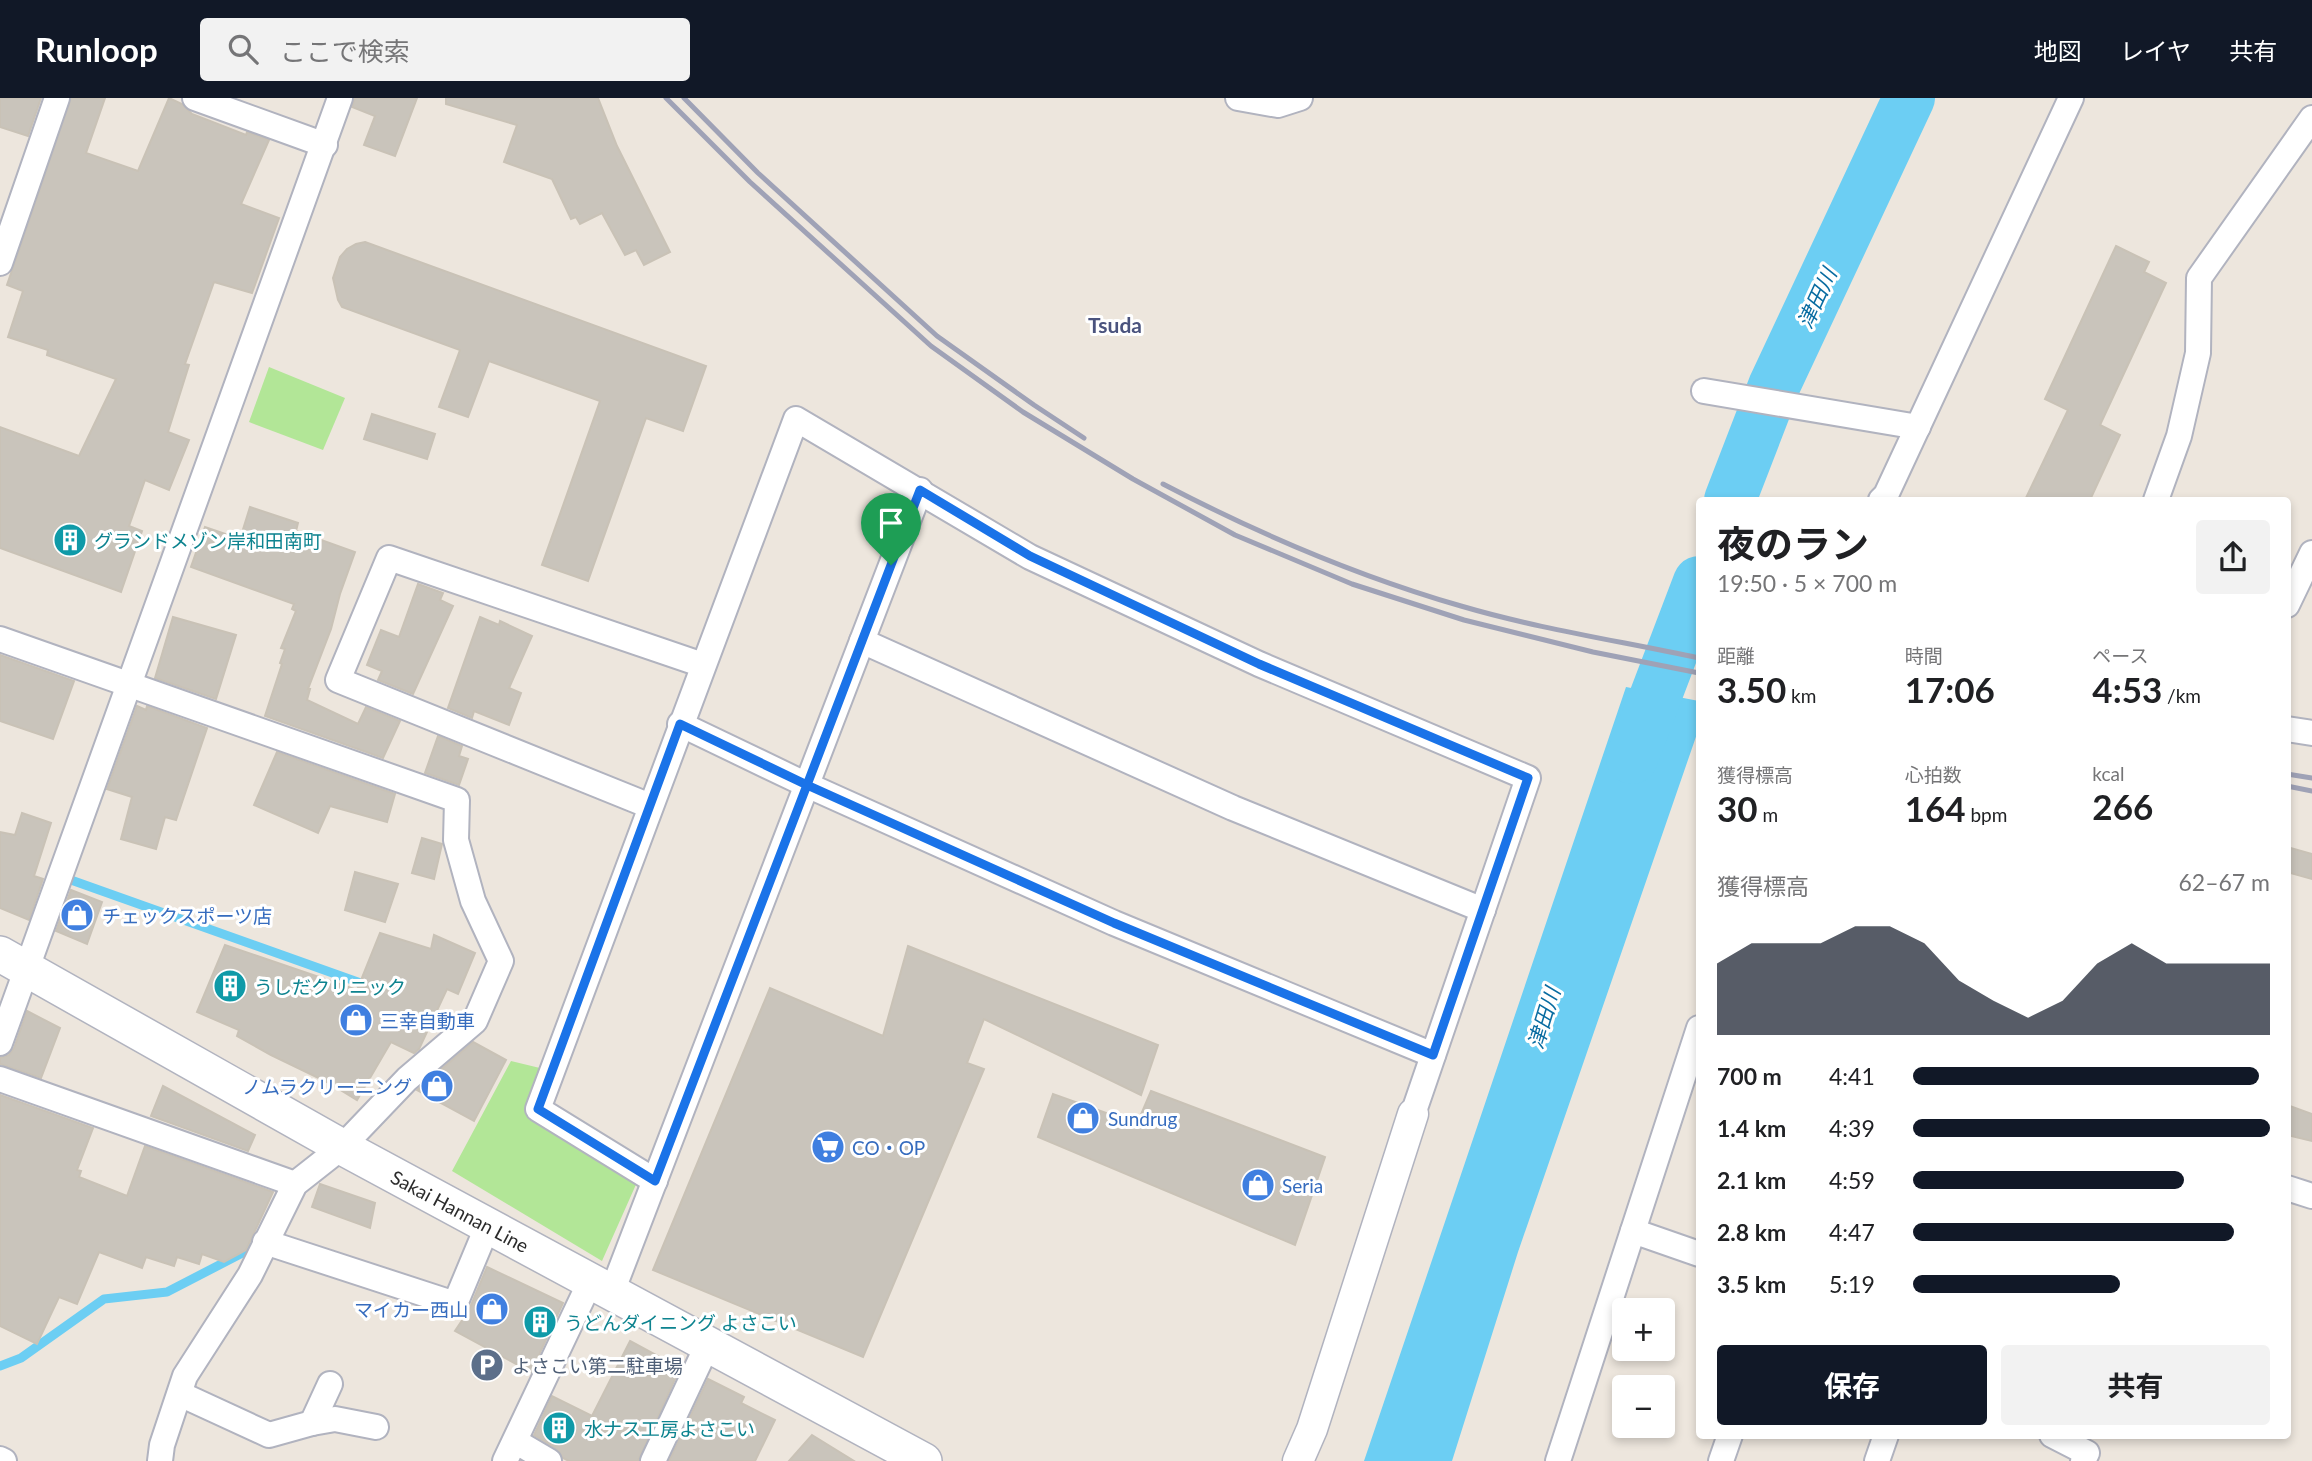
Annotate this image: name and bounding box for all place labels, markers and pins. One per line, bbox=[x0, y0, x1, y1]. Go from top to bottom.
pin bbox=[861, 493, 921, 565]
building icon: グランドメゾン岸和田南町 bbox=[51, 521, 89, 559]
place label: グランドメゾン岸和田南町 bbox=[94, 529, 322, 552]
shop icon: チェックスポーツ店 bbox=[58, 896, 96, 934]
place label: チェックスポーツ店 bbox=[102, 904, 272, 927]
building icon: うしだクリニック bbox=[211, 967, 249, 1005]
place label: うしだクリニック bbox=[254, 975, 406, 998]
shop icon: 三幸自動車 bbox=[337, 1001, 375, 1039]
place label: 三幸自動車 bbox=[380, 1009, 475, 1032]
shop icon: ノムラクリーニング bbox=[418, 1067, 456, 1105]
place label: ノムラクリーニング bbox=[242, 1075, 412, 1098]
shop icon: Sundrug bbox=[1064, 1099, 1102, 1137]
place label: Sundrug bbox=[1108, 1107, 1177, 1130]
supermarket icon: CO・OP bbox=[809, 1128, 847, 1166]
place label: CO・OP bbox=[852, 1136, 925, 1159]
shop icon: Seria bbox=[1239, 1166, 1277, 1204]
place label: Seria bbox=[1282, 1174, 1323, 1197]
shop icon: マイカー西山 bbox=[473, 1290, 511, 1328]
place label: マイカー西山 bbox=[354, 1298, 468, 1321]
building icon: うどんダイニング よさこい bbox=[521, 1303, 559, 1341]
place label: うどんダイニング よさこい bbox=[564, 1311, 797, 1334]
parking icon: よさこい第二駐車場 bbox=[468, 1346, 506, 1384]
place label: よさこい第二駐車場 bbox=[512, 1354, 683, 1377]
building icon: 水ナス工房よさこい bbox=[540, 1409, 578, 1447]
place label: 水ナス工房よさこい bbox=[584, 1417, 755, 1440]

